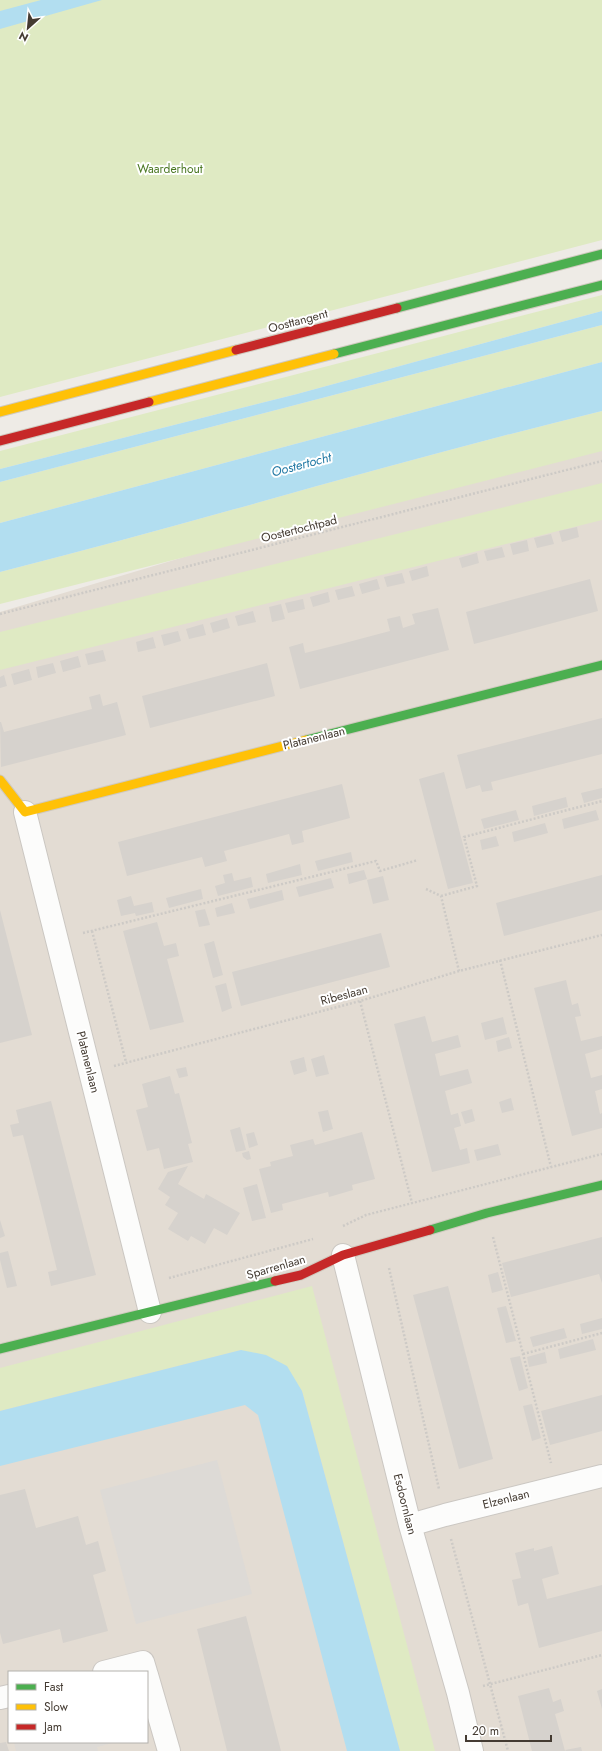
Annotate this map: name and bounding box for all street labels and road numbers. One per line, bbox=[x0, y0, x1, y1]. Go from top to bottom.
street label: Oosttangent bbox=[266, 304, 330, 338]
street label: Oostertochtpad bbox=[259, 511, 339, 547]
street label: Platanenlaan bbox=[281, 722, 347, 754]
street label: Ribeslaan bbox=[318, 980, 370, 1010]
street label: Platanenlaan bbox=[72, 1029, 104, 1095]
street label: Sparrenlaan bbox=[245, 1250, 307, 1284]
street label: Esdoornlaan bbox=[389, 1472, 421, 1536]
street label: Elzenlaan bbox=[481, 1484, 531, 1514]

